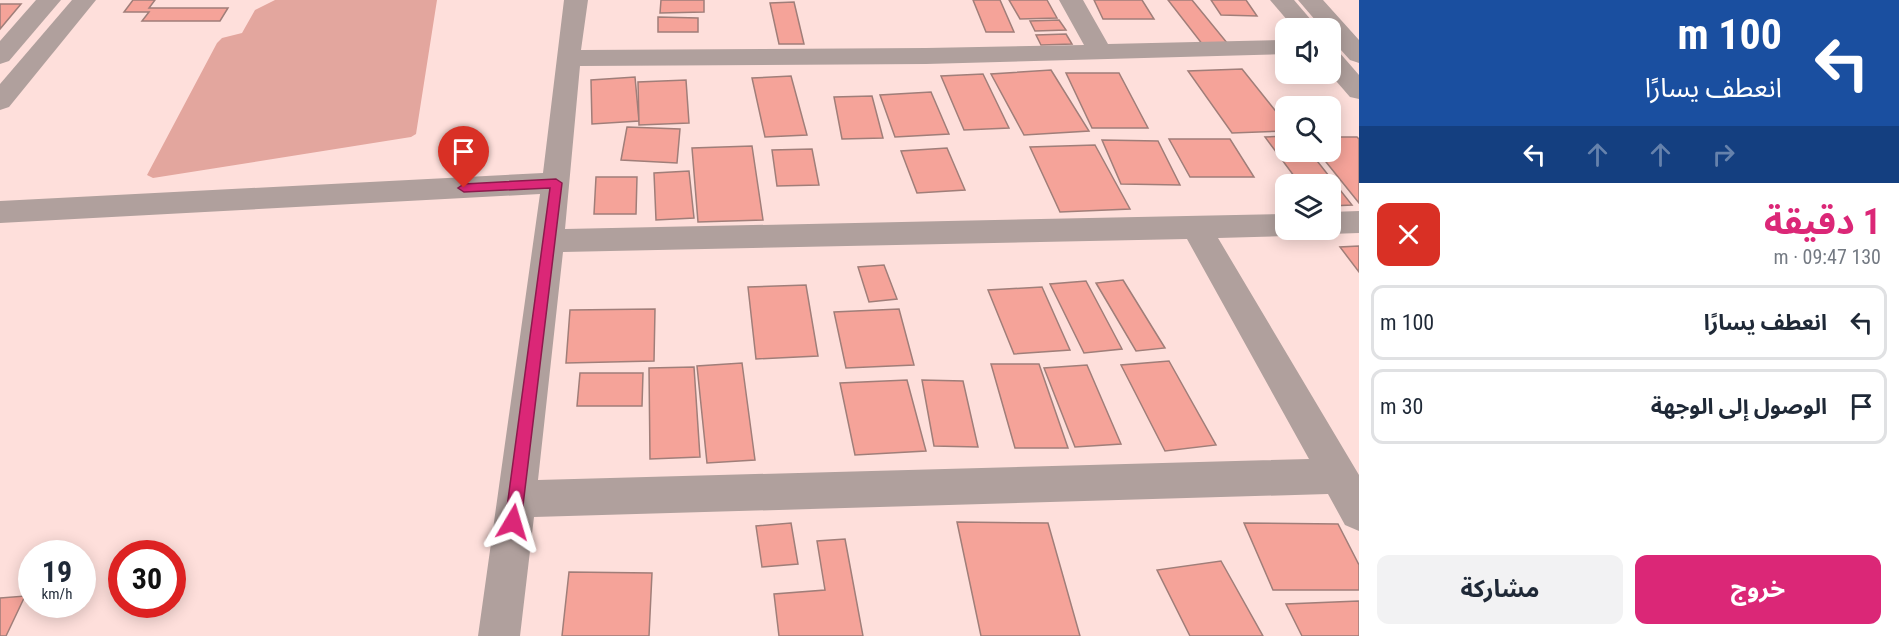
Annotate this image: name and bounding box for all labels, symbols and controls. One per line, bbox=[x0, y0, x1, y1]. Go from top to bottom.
text: 100 m bbox=[1677, 10, 1782, 59]
map controls bbox=[1275, 18, 1341, 240]
button: sound bbox=[1275, 18, 1341, 84]
icon: left bbox=[1803, 24, 1881, 102]
text: انعطف يسارًا bbox=[1645, 72, 1782, 104]
button: search bbox=[1275, 96, 1341, 162]
pin bbox=[438, 126, 489, 188]
icon: arrive bbox=[447, 135, 480, 168]
icon: left bbox=[1518, 138, 1551, 171]
icon: ahead bbox=[1581, 138, 1614, 171]
icon: ahead bbox=[1644, 138, 1677, 171]
icon: right bbox=[1707, 138, 1740, 171]
button: layers bbox=[1275, 174, 1341, 240]
text: 1 دقيقة bbox=[1764, 201, 1881, 243]
button: close bbox=[1377, 203, 1440, 266]
text: 130 m · 09:47 bbox=[1774, 245, 1881, 269]
icon: left bbox=[1845, 306, 1878, 339]
text: 100 m bbox=[1380, 310, 1434, 335]
text: انعطف يسارًا bbox=[1704, 310, 1827, 335]
icon: arrive bbox=[1845, 390, 1878, 423]
text: 30 m bbox=[1380, 394, 1423, 419]
text: الوصول إلى الوجهة bbox=[1651, 394, 1827, 419]
position arrow bbox=[481, 490, 545, 554]
speed limit sign: 30 bbox=[108, 540, 186, 618]
text: 19 bbox=[42, 554, 72, 589]
button: مشاركة bbox=[1377, 555, 1623, 624]
button: خروج bbox=[1635, 555, 1881, 624]
text: km/h bbox=[42, 585, 72, 603]

